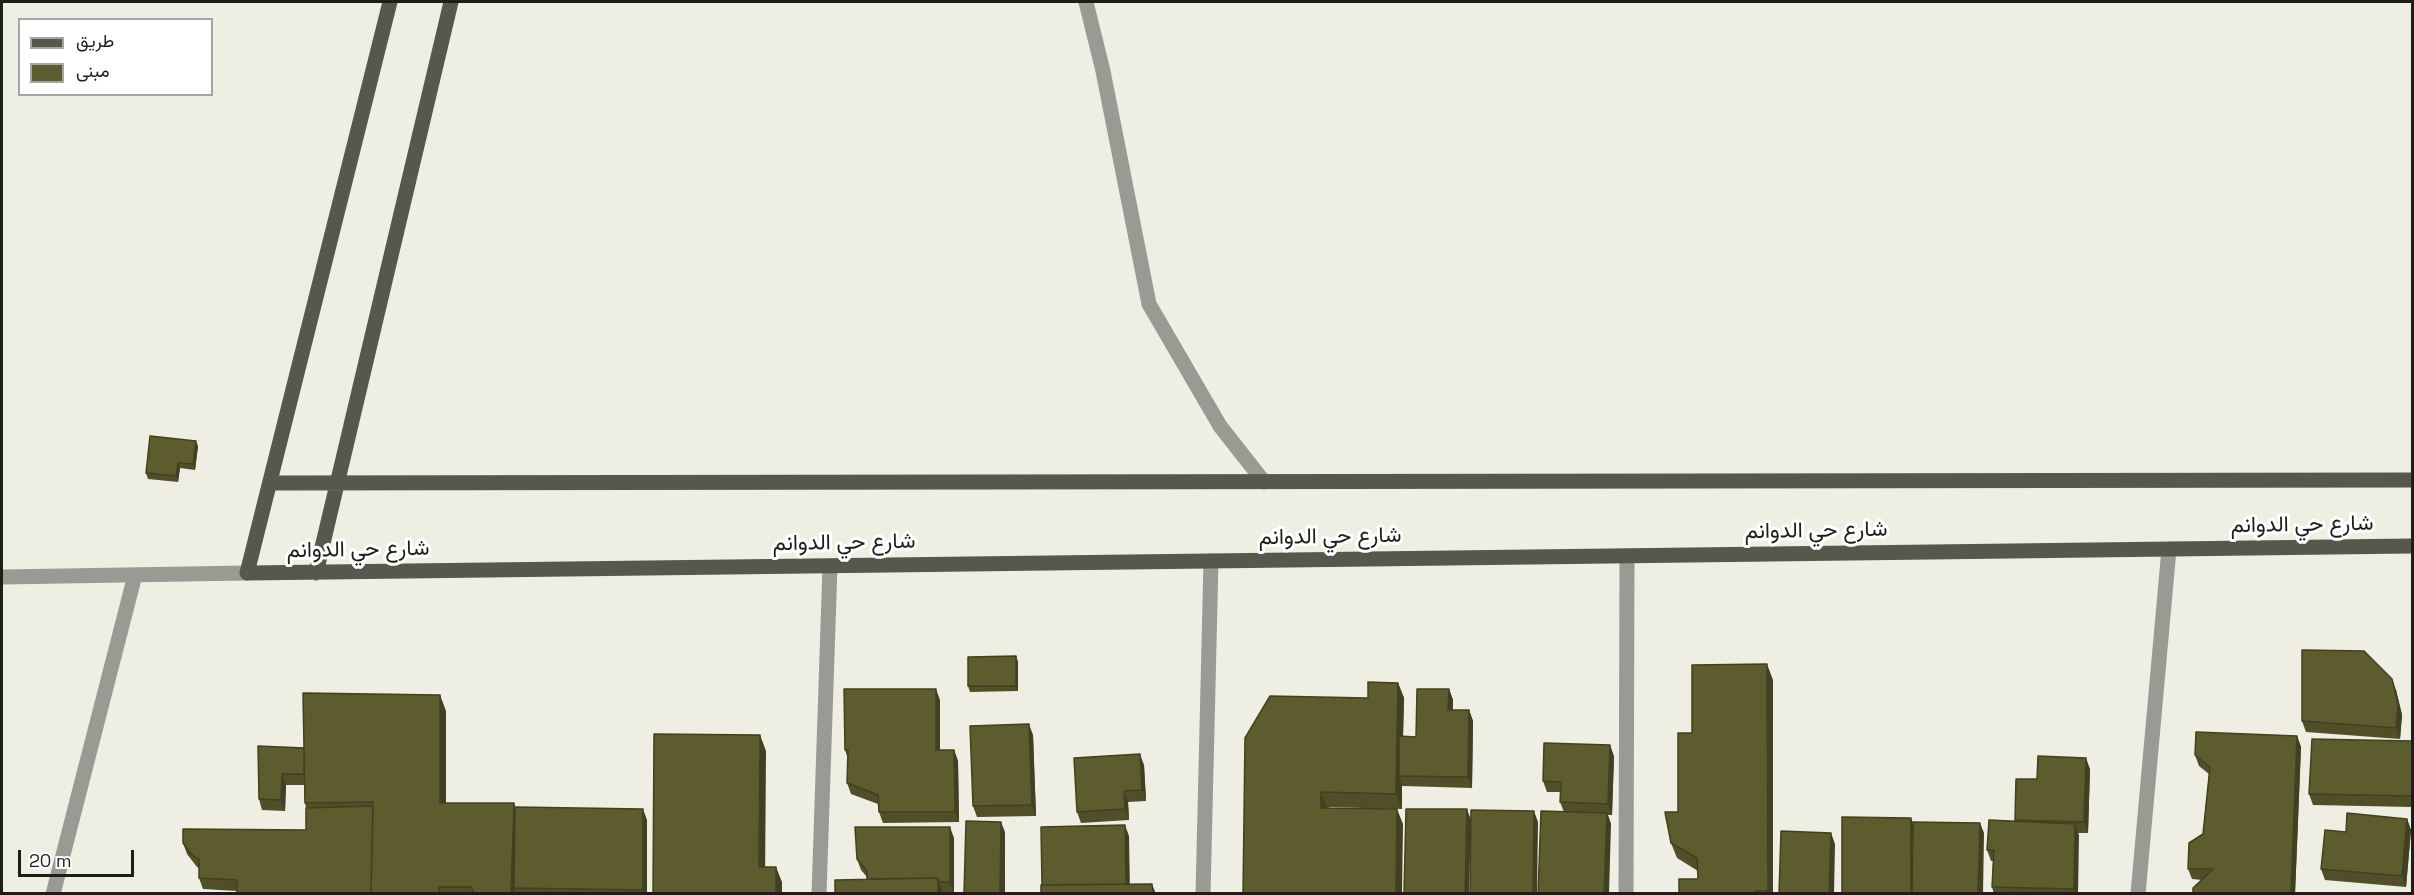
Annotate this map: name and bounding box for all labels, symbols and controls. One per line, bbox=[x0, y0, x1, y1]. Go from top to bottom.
legend bbox=[18, 18, 213, 96]
text: طريق bbox=[76, 29, 114, 52]
text: مبنى bbox=[76, 59, 110, 82]
street label: شارع حي الدوانم bbox=[2230, 511, 2374, 539]
street label: شارع حي الدوانم bbox=[1744, 517, 1888, 545]
street label: شارع حي الدوانم bbox=[1258, 523, 1402, 551]
street label: شارع حي الدوانم bbox=[772, 529, 916, 557]
street label: شارع حي الدوانم bbox=[286, 536, 430, 564]
scale bar bbox=[21, 838, 136, 876]
text: 20 m bbox=[29, 849, 72, 872]

